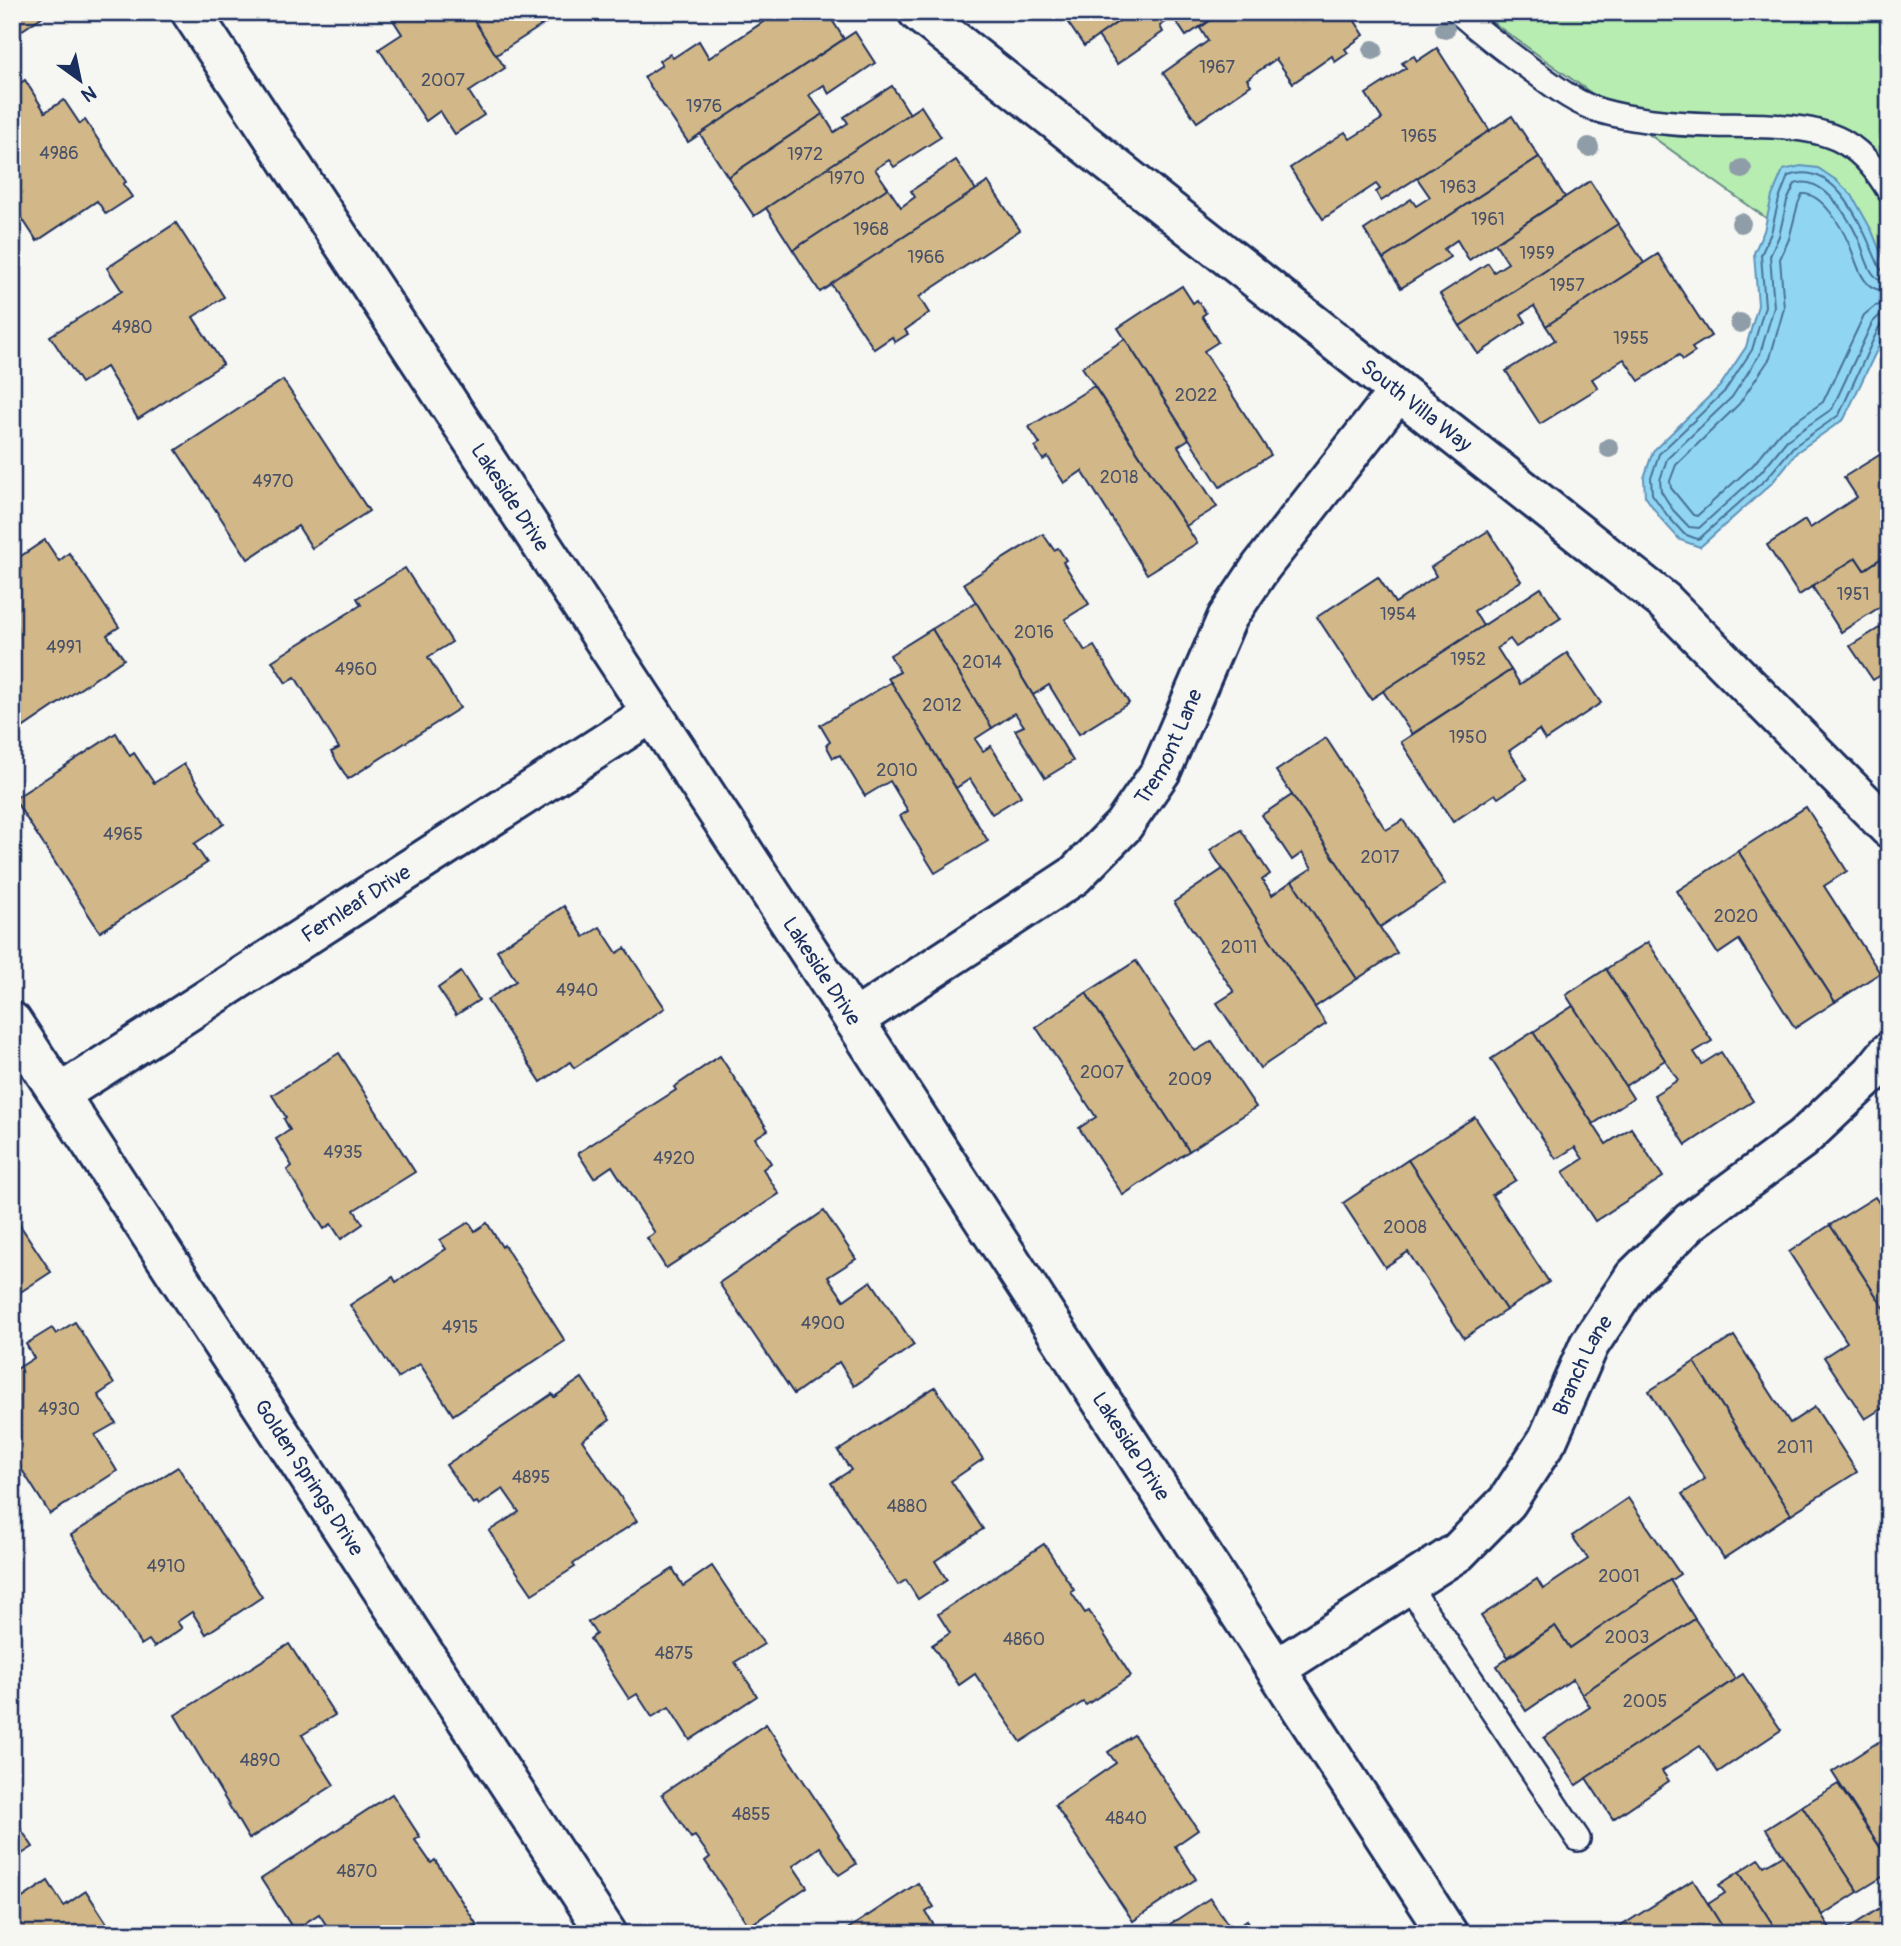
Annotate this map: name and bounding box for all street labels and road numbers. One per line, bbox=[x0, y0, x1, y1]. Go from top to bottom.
street label: South Villa Way bbox=[1355, 354, 1477, 458]
street label: Lakeside Drive bbox=[464, 438, 556, 558]
street label: Tremont Lane bbox=[1129, 684, 1209, 810]
street label: Fernleaf Drive bbox=[296, 858, 417, 949]
street label: Lakeside Drive bbox=[776, 912, 867, 1031]
street label: Branch Lane bbox=[1547, 1310, 1619, 1420]
street label: Lakeside Drive bbox=[1086, 1387, 1176, 1507]
street label: Golden Springs Drive bbox=[248, 1394, 370, 1562]

